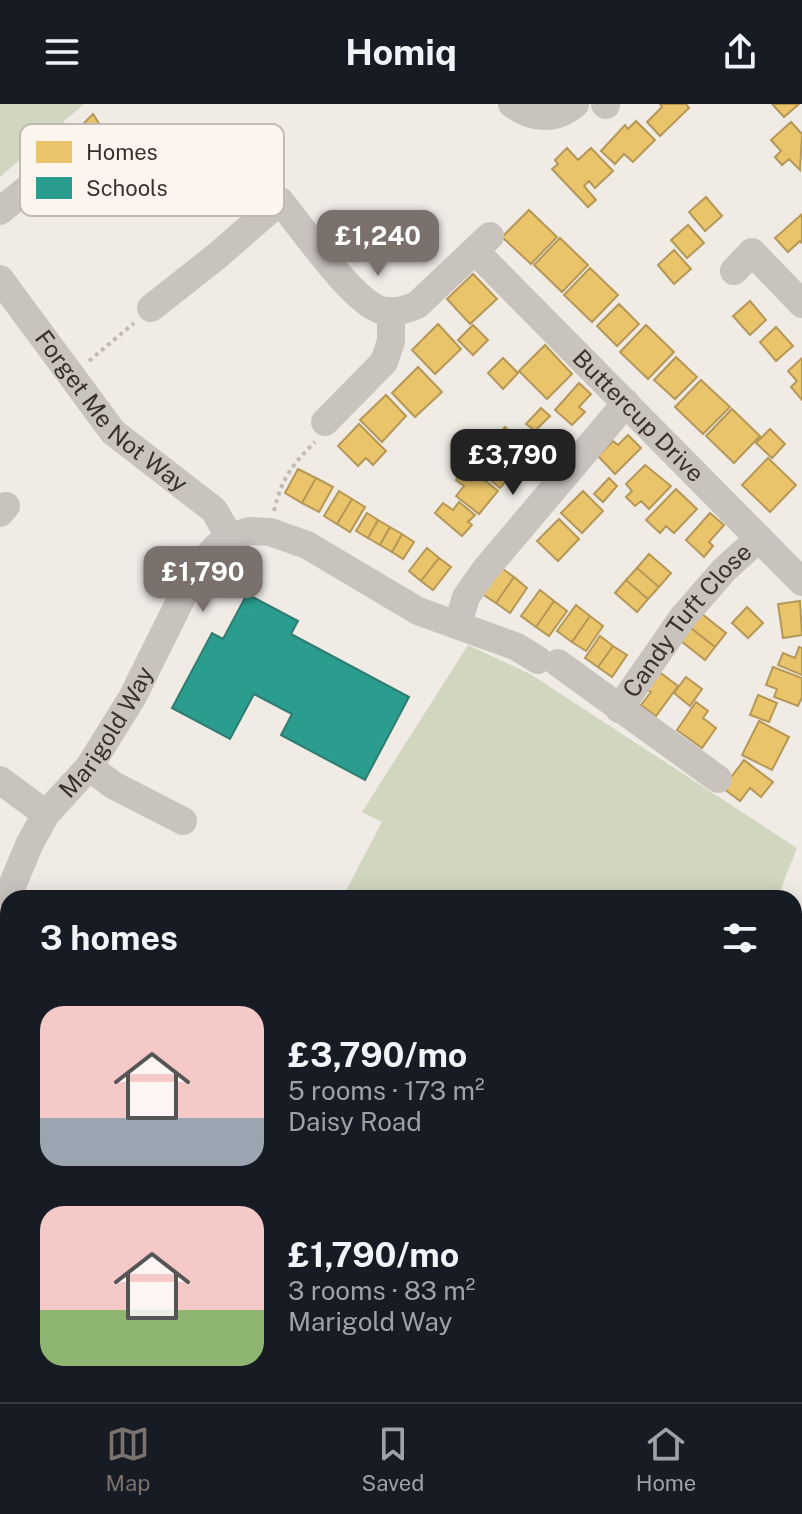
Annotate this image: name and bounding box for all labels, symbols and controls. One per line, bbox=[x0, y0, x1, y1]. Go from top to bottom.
icon: menu bbox=[40, 30, 84, 74]
icon: share bbox=[718, 30, 762, 74]
text: Homiq bbox=[345, 31, 457, 73]
legend bbox=[20, 124, 284, 216]
text: Homes bbox=[86, 139, 158, 165]
text: Schools bbox=[86, 175, 168, 201]
pin: £1,240 bbox=[313, 210, 443, 278]
text: £1,240 bbox=[335, 220, 421, 251]
street label: Forget Me Not Way bbox=[30, 324, 194, 498]
street label: Buttercup Drive bbox=[567, 343, 710, 487]
pin: £3,790 bbox=[448, 429, 578, 497]
text: £3,790 bbox=[468, 439, 558, 470]
street label: Candy Tuft Close bbox=[616, 537, 757, 702]
pin: £1,790 bbox=[138, 546, 268, 614]
text: £1,790 bbox=[162, 556, 244, 587]
street label: Marigold Way bbox=[53, 661, 159, 803]
icon: filters bbox=[718, 916, 762, 960]
text: 3 homes bbox=[40, 918, 178, 958]
text: £3,790/mo bbox=[288, 1035, 467, 1075]
icon: home bbox=[104, 1038, 200, 1134]
text: 5 rooms · 173 m² bbox=[288, 1075, 485, 1106]
text: Daisy Road bbox=[288, 1106, 422, 1137]
text: £1,790/mo bbox=[288, 1235, 459, 1275]
icon: home bbox=[104, 1238, 200, 1334]
text: 3 rooms · 83 m² bbox=[288, 1275, 475, 1306]
text: Marigold Way bbox=[288, 1306, 452, 1337]
tab: Map bbox=[106, 1422, 150, 1496]
tab: Saved bbox=[362, 1422, 424, 1496]
tab: Home bbox=[636, 1422, 696, 1496]

